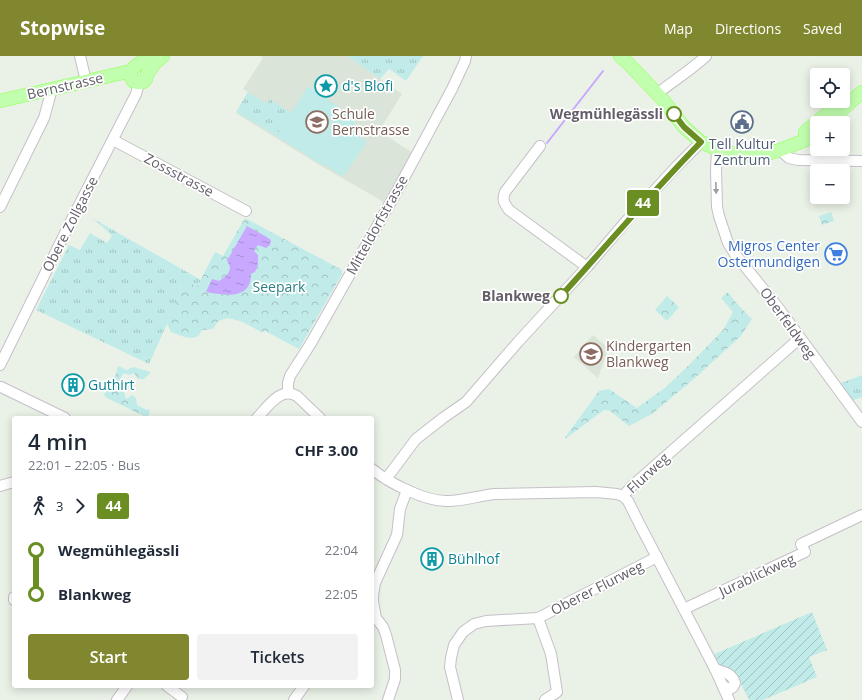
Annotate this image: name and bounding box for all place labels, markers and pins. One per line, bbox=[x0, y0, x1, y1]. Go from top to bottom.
place icon: d's Blofi bbox=[313, 73, 339, 99]
place label: d's Blofi bbox=[342, 76, 393, 95]
place label: Schule Bernstrasse bbox=[332, 104, 410, 139]
place label: Wegmühlegässli bbox=[550, 104, 663, 123]
marker: Wegmühlegässli bbox=[666, 106, 682, 122]
school or university icon: Schule Bernstrasse bbox=[304, 109, 330, 135]
public building icon: Tell Kultur Zentrum bbox=[729, 109, 755, 135]
place label: Tell Kultur Zentrum bbox=[709, 134, 775, 169]
place label: Migros Center Ostermundigen bbox=[718, 236, 820, 271]
supermarket icon: Migros Center Ostermundigen bbox=[823, 241, 849, 267]
place label: Blankweg bbox=[482, 286, 550, 305]
marker: Blankweg bbox=[553, 288, 569, 304]
place label: Kindergarten Blankweg bbox=[606, 336, 691, 371]
school or university icon: Kindergarten Blankweg bbox=[578, 341, 604, 367]
building icon: Guthirt bbox=[60, 372, 86, 398]
place label: Guthirt bbox=[88, 375, 135, 394]
building icon: Bühlhof bbox=[419, 546, 445, 572]
place label: Bühlhof bbox=[448, 549, 501, 568]

